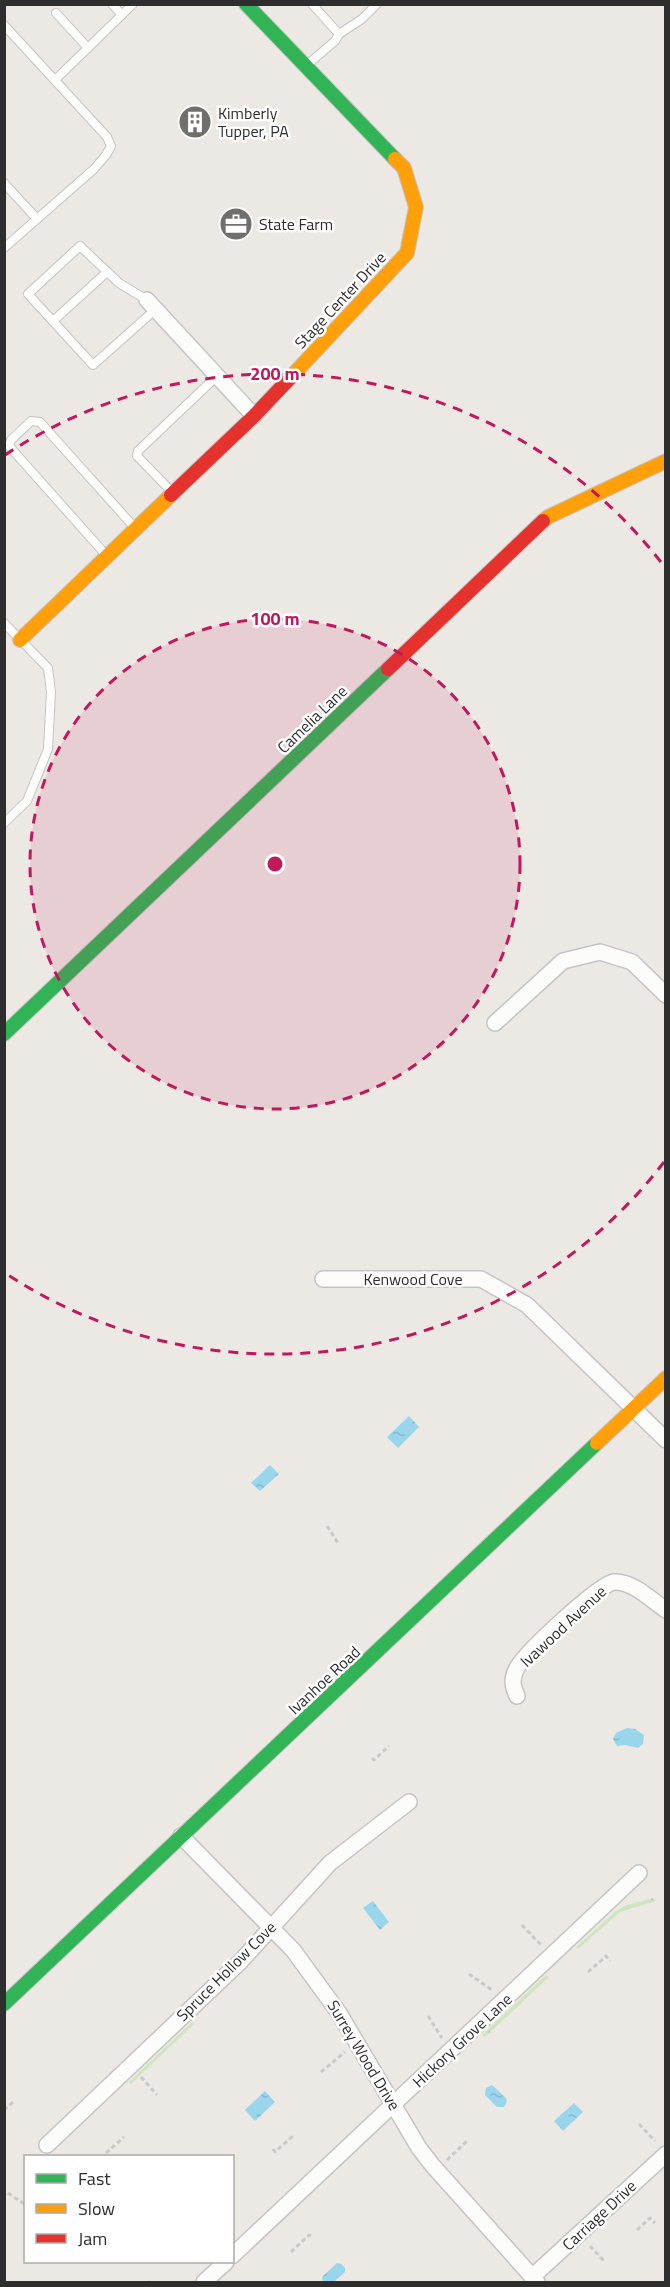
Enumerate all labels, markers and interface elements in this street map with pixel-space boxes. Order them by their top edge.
place label: Kimberly Tupper, PA [218,101,289,143]
building icon: Kimberly Tupper, PA [177,104,213,140]
office icon: State Farm [218,206,254,242]
place label: State Farm [259,212,333,236]
street label: Stage Center Drive [289,246,391,354]
text: 200 m [250,360,300,387]
text: 100 m [250,605,300,632]
street label: Camelia Lane [272,679,352,759]
centre of rings [265,854,285,874]
street label: Kenwood Cove [364,1267,462,1291]
street label: Ivawood Avenue [514,1580,612,1672]
street label: Ivanhoe Road [282,1640,366,1720]
street label: Spruce Hollow Cove [171,1916,281,2026]
street label: Hickory Grove Lane [407,1987,517,2093]
street label: Surrey Wood Drive [322,1995,406,2115]
legend [24,2155,234,2263]
text: Fast [78,2165,111,2192]
street label: Carriage Drive [556,2174,642,2256]
text: Slow [78,2195,115,2222]
text: Jam [78,2225,107,2252]

